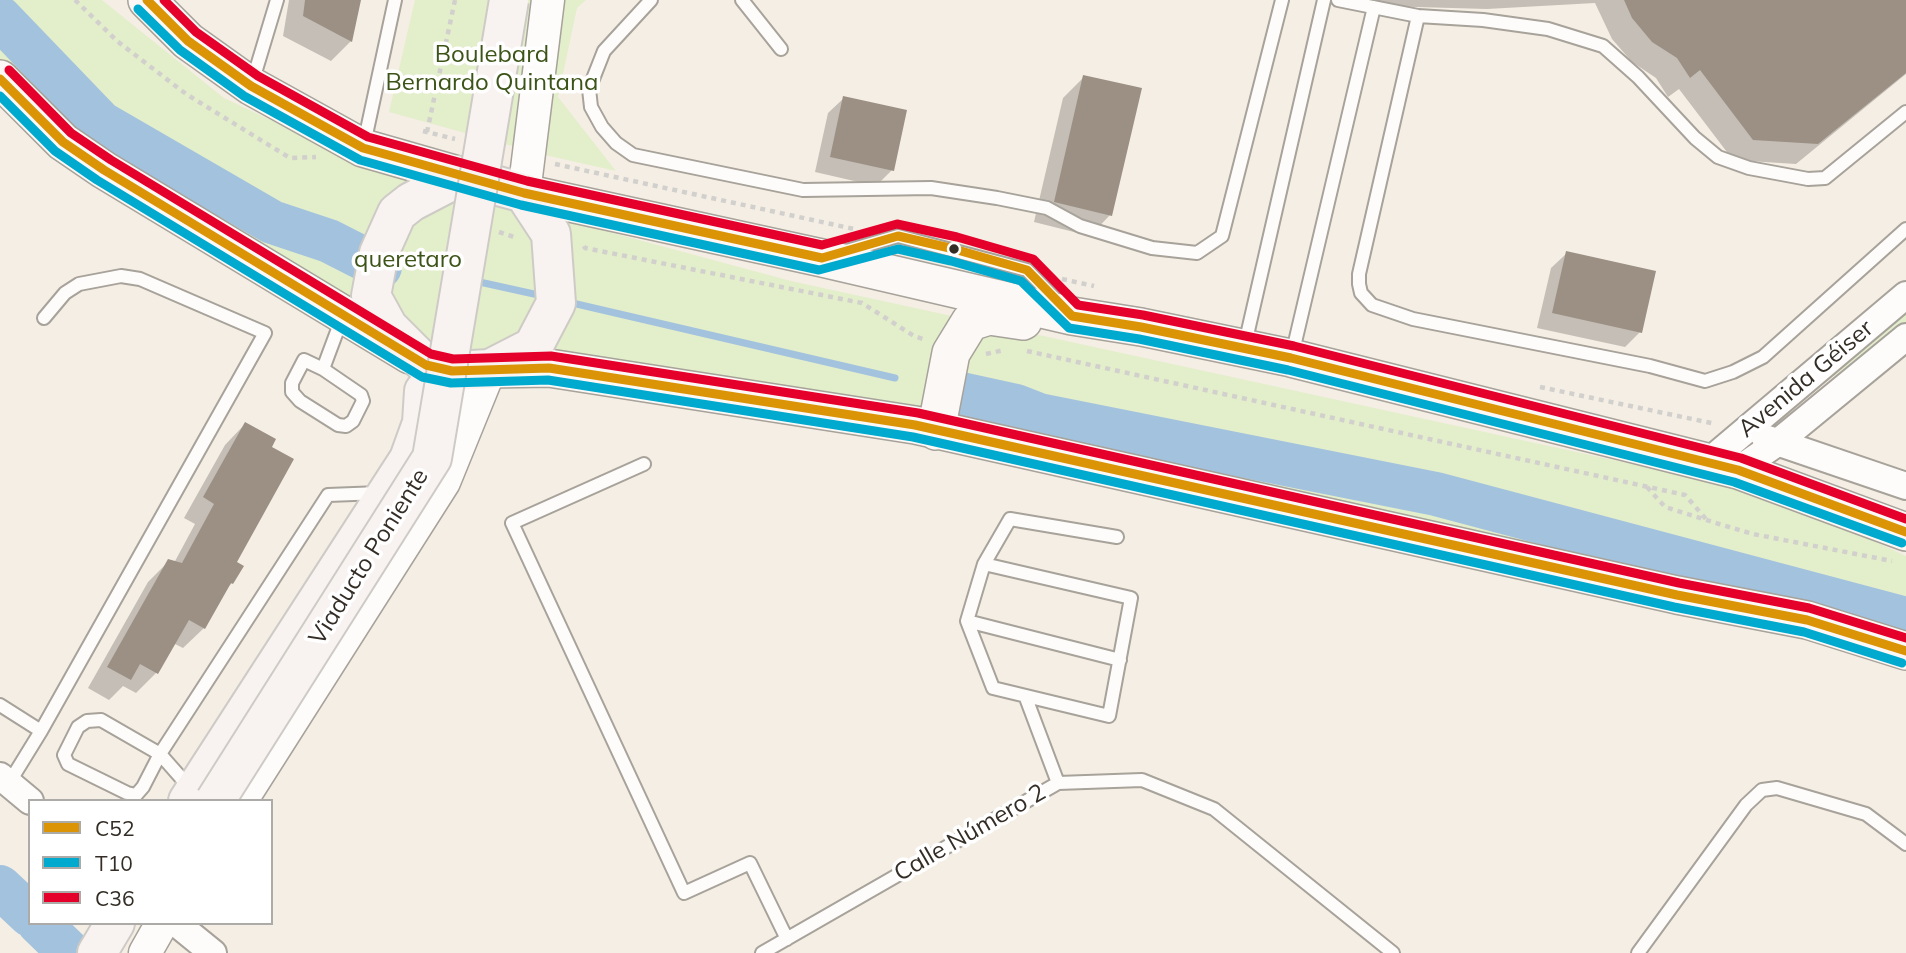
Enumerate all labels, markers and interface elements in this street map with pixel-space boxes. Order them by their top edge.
park label: Boulebard Bernardo Quintana [386,41,598,97]
unlabelled marker [947,242,961,256]
park label: queretaro [354,246,462,274]
street label: Avenida Géiser [1733,314,1879,444]
street label: Viaducto Poniente [303,464,435,650]
street label: Calle Número 2 [889,778,1051,888]
legend [28,799,273,925]
text: C52 [95,815,135,841]
text: T10 [95,850,133,876]
text: C36 [95,885,135,911]

